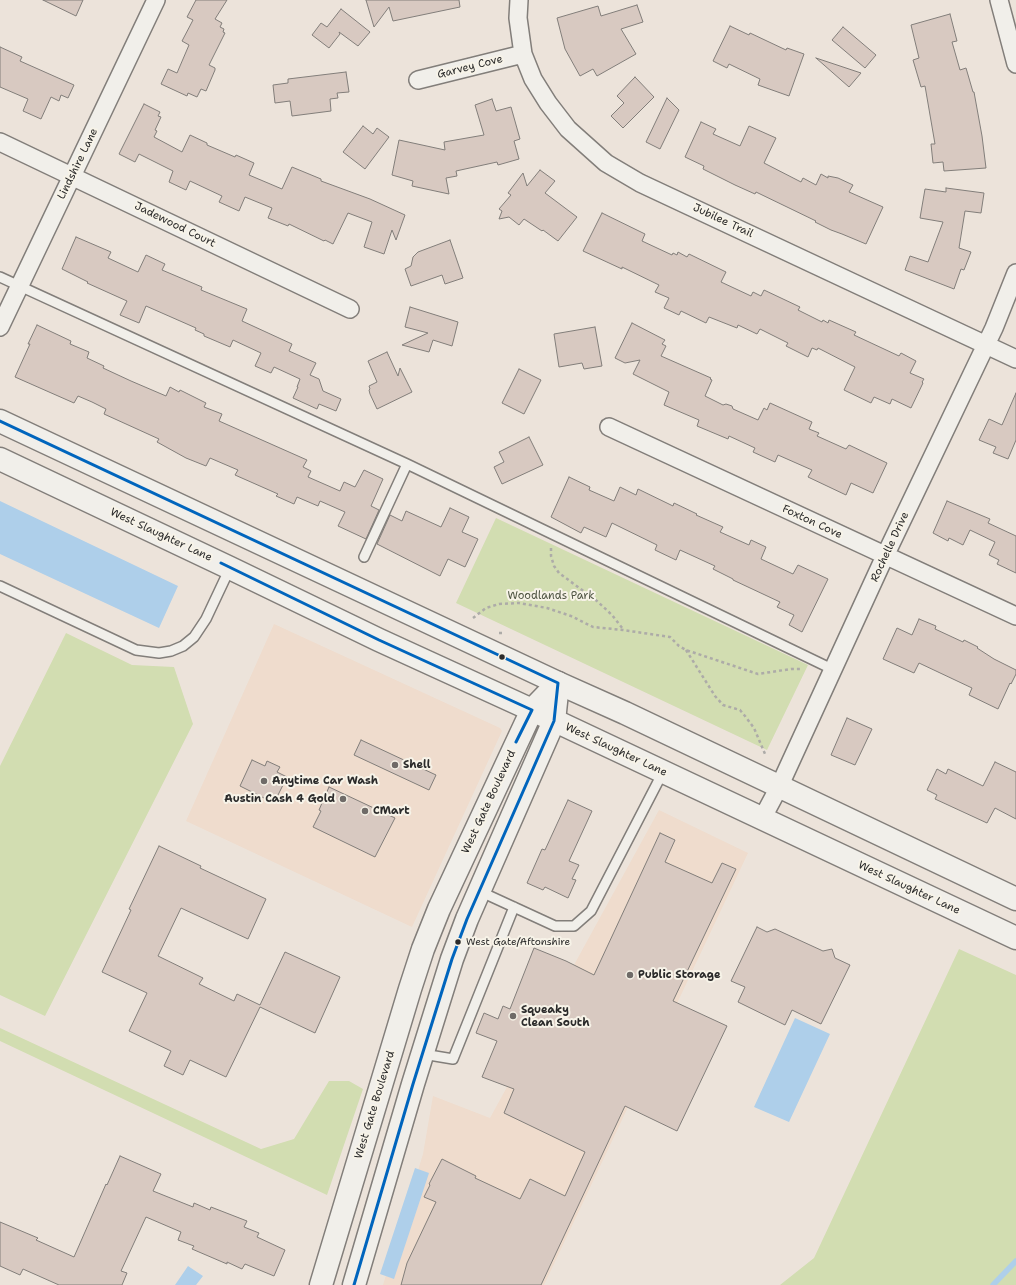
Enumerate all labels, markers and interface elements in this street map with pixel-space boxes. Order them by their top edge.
street label: Garvey Cove [436,52,504,82]
street label: Lindshire Lane [55,126,101,202]
street label: Jadewood Court [132,200,218,250]
street label: Jubilee Trail [691,201,755,241]
street label: Foxton Cove [780,502,844,542]
street label: West Slaughter Lane [108,506,214,564]
street label: Rochelle Drive [868,510,912,584]
park label: Woodlands Park [508,589,594,603]
unlabelled marker [497,652,507,662]
street label: West Slaughter Lane [563,721,669,779]
street label: West Gate Boulevard [459,748,519,856]
place label: Shell [403,758,431,772]
marker: Shell [390,760,400,770]
place label: Anytime Car Wash [272,774,378,788]
marker: Anytime Car Wash [259,776,269,786]
place label: Austin Cash 4 Gold [224,792,335,806]
marker: Austin Cash 4 Gold [338,794,348,804]
place label: CMart [373,804,410,818]
marker: CMart [360,806,370,816]
street label: West Slaughter Lane [856,859,962,917]
place label: West Gate/Aftonshire [466,936,570,948]
marker: West Gate/Aftonshire [453,937,463,947]
place label: Public Storage [638,968,721,982]
marker: Public Storage [625,970,635,980]
place label: Squeaky Clean South [521,1003,590,1029]
marker: Squeaky Clean South [508,1011,518,1021]
street label: West Gate Boulevard [352,1049,398,1161]

